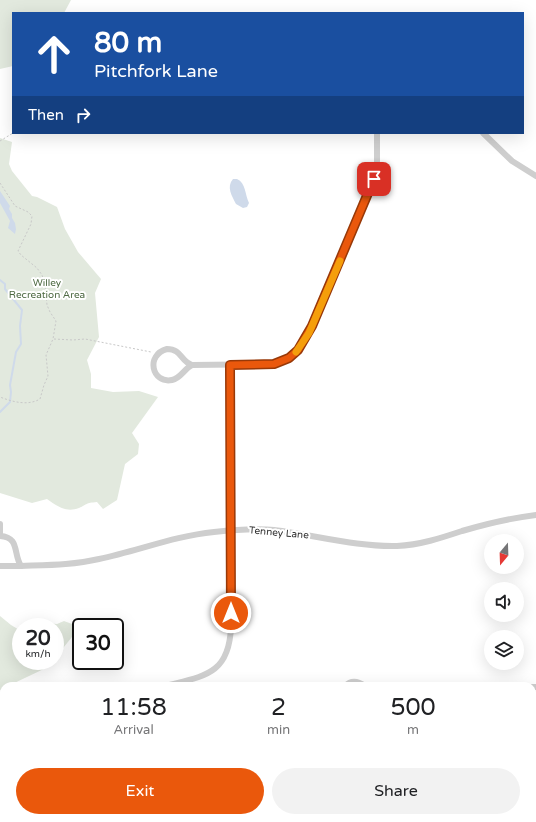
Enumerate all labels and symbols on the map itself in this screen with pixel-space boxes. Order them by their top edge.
pin [357,162,391,196]
park label: Willey Recreation Area [9,277,85,301]
street label: Tenney Lane [249,524,310,542]
north arrow [484,534,524,574]
position arrow [210,592,252,634]
speed limit sign: 30 [72,618,124,670]

